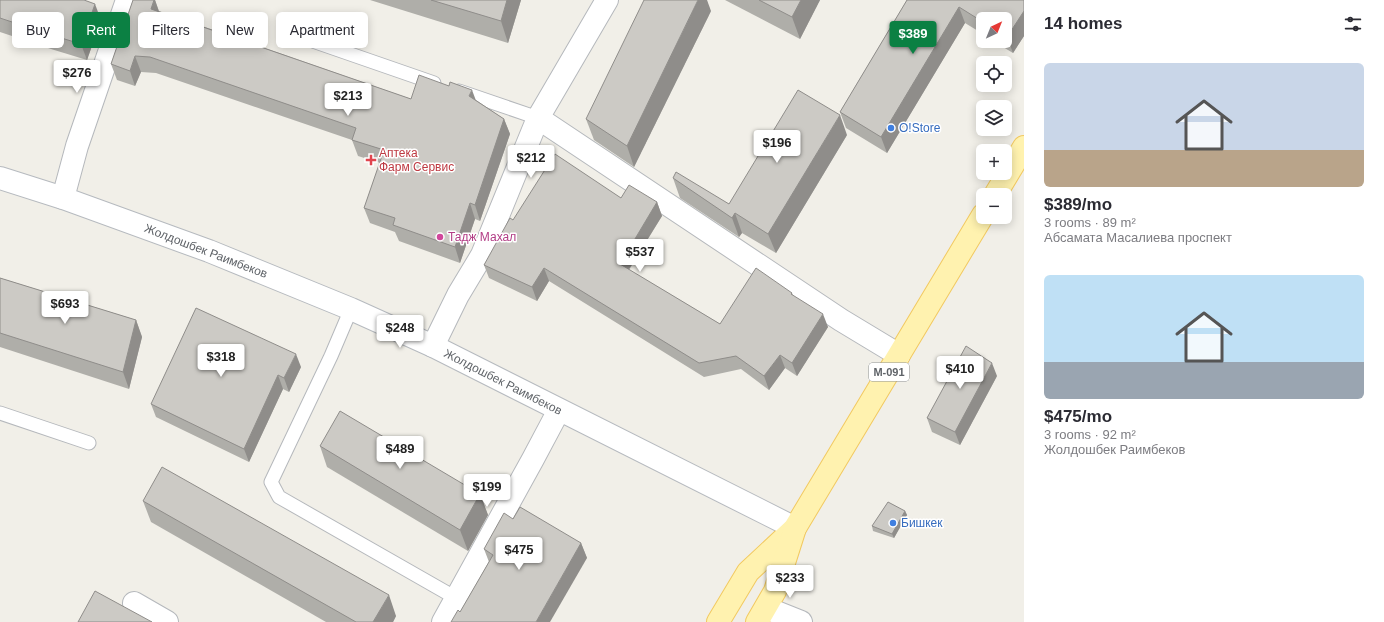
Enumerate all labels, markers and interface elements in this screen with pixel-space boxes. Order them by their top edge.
chip: Buy [12,12,64,48]
chip: Rent [72,12,130,48]
chip: Filters [138,12,204,48]
chip: New [212,12,268,48]
chip: Apartment [276,12,368,48]
north arrow [976,12,1012,48]
map controls [976,12,1012,224]
icon: filters [1342,13,1364,35]
text: 14 homes [1044,14,1122,33]
pin: $389 [889,21,937,55]
text: $389 [899,26,927,41]
button: locate [976,56,1012,92]
pin: $276 [53,60,101,94]
text: $276 [63,65,91,80]
pin: $213 [324,83,372,117]
text: $213 [334,88,362,103]
icon: home [1168,89,1240,161]
button: layers [976,100,1012,136]
place label: O!Store [899,121,941,135]
marker: O!Store [886,123,896,133]
pin: $196 [753,130,801,164]
text: $196 [763,135,791,150]
button: + [976,144,1012,180]
pin: $212 [507,145,555,179]
place label: Аптека Фарм Сервис [379,146,454,174]
text: $212 [517,150,545,165]
marker: Аптека Фарм Сервис [366,155,376,165]
button: − [976,188,1012,224]
text: $389/mo [1044,195,1112,214]
text: 3 rooms · 89 m² [1044,215,1136,230]
street label: Жолдошбек Раимбеков [143,221,269,281]
place label: Тадж Махал [448,230,516,244]
text: Абсамата Масалиева проспект [1044,230,1232,245]
marker: Тадж Махал [435,232,445,242]
pin: $537 [616,239,664,273]
text: $537 [626,244,654,259]
pin: $693 [41,291,89,325]
text: $693 [51,296,79,311]
icon: home [1168,301,1240,373]
pin: $248 [376,315,424,349]
text: $248 [386,320,414,335]
pin: $318 [197,344,245,378]
street label: Жолдошбек Раимбеков [442,346,564,418]
text: $318 [207,349,235,364]
pin: $410 [936,356,984,390]
text: $410 [946,361,974,376]
road number: М-091 [869,363,909,381]
text: $475/mo [1044,407,1112,426]
text: 3 rooms · 92 m² [1044,427,1136,442]
pin: $489 [376,436,424,470]
text: $489 [386,441,414,456]
text: Жолдошбек Раимбеков [1044,442,1185,457]
pin: $199 [463,474,511,508]
text: $199 [473,479,501,494]
place label: Бишкек [901,516,943,530]
marker: Бишкек [888,518,898,528]
pin: $475 [495,537,543,571]
text: $475 [505,542,533,557]
pin: $233 [766,565,814,599]
text: $233 [776,570,804,585]

